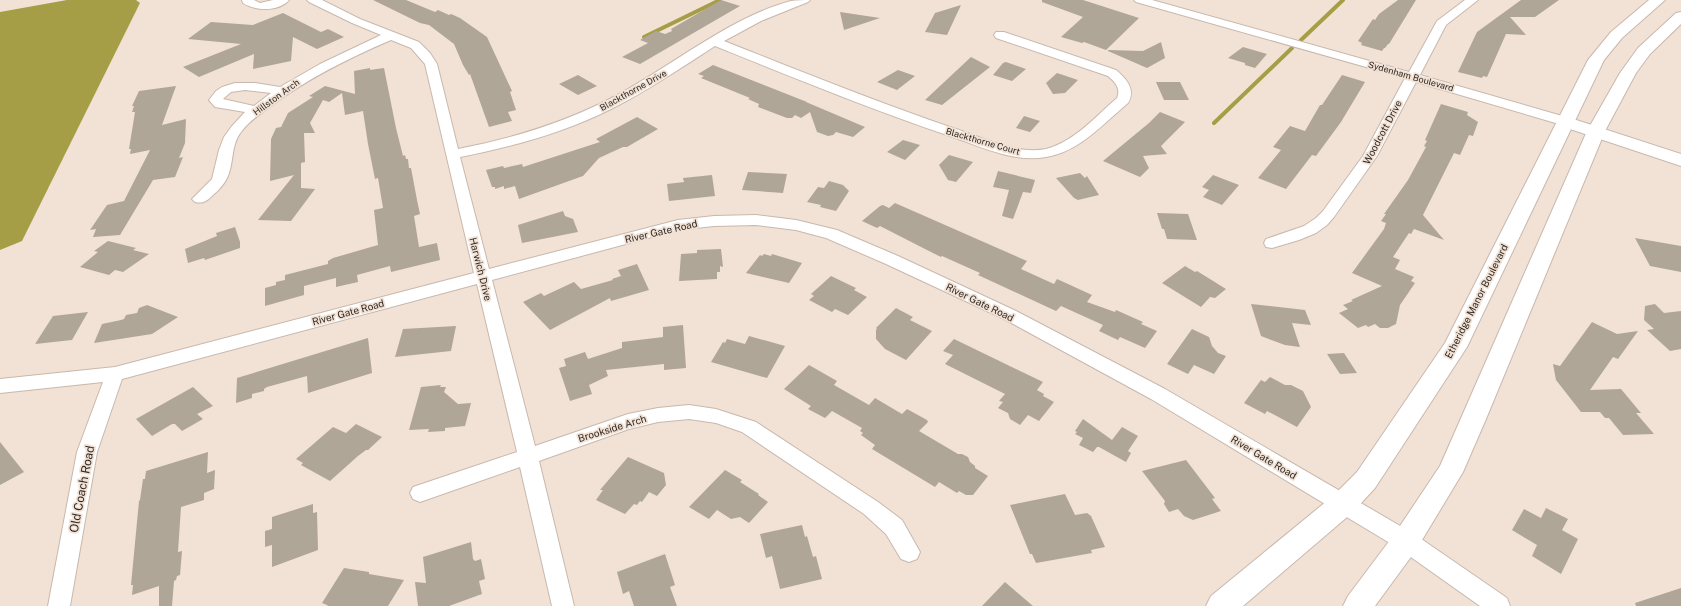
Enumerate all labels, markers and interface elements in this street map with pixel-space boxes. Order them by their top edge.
street label: Sydenham Boulevard [1367,58,1455,94]
street label: Blackthorne Drive [598,67,668,113]
street label: Hillston Arch [251,77,301,117]
street label: Woodcott Drive [1360,98,1404,166]
street label: Blackthorne Court [945,125,1022,157]
street label: River Gate Road [623,217,699,245]
street label: Harwich Drive [467,236,495,302]
street label: Etheridge Manor Boulevard [1442,242,1510,360]
street label: River Gate Road [944,280,1016,324]
street label: River Gate Road [311,297,385,327]
street label: Brookside Arch [576,412,648,444]
street label: River Gate Road [1229,433,1299,481]
street label: Old Coach Road [67,444,97,534]

